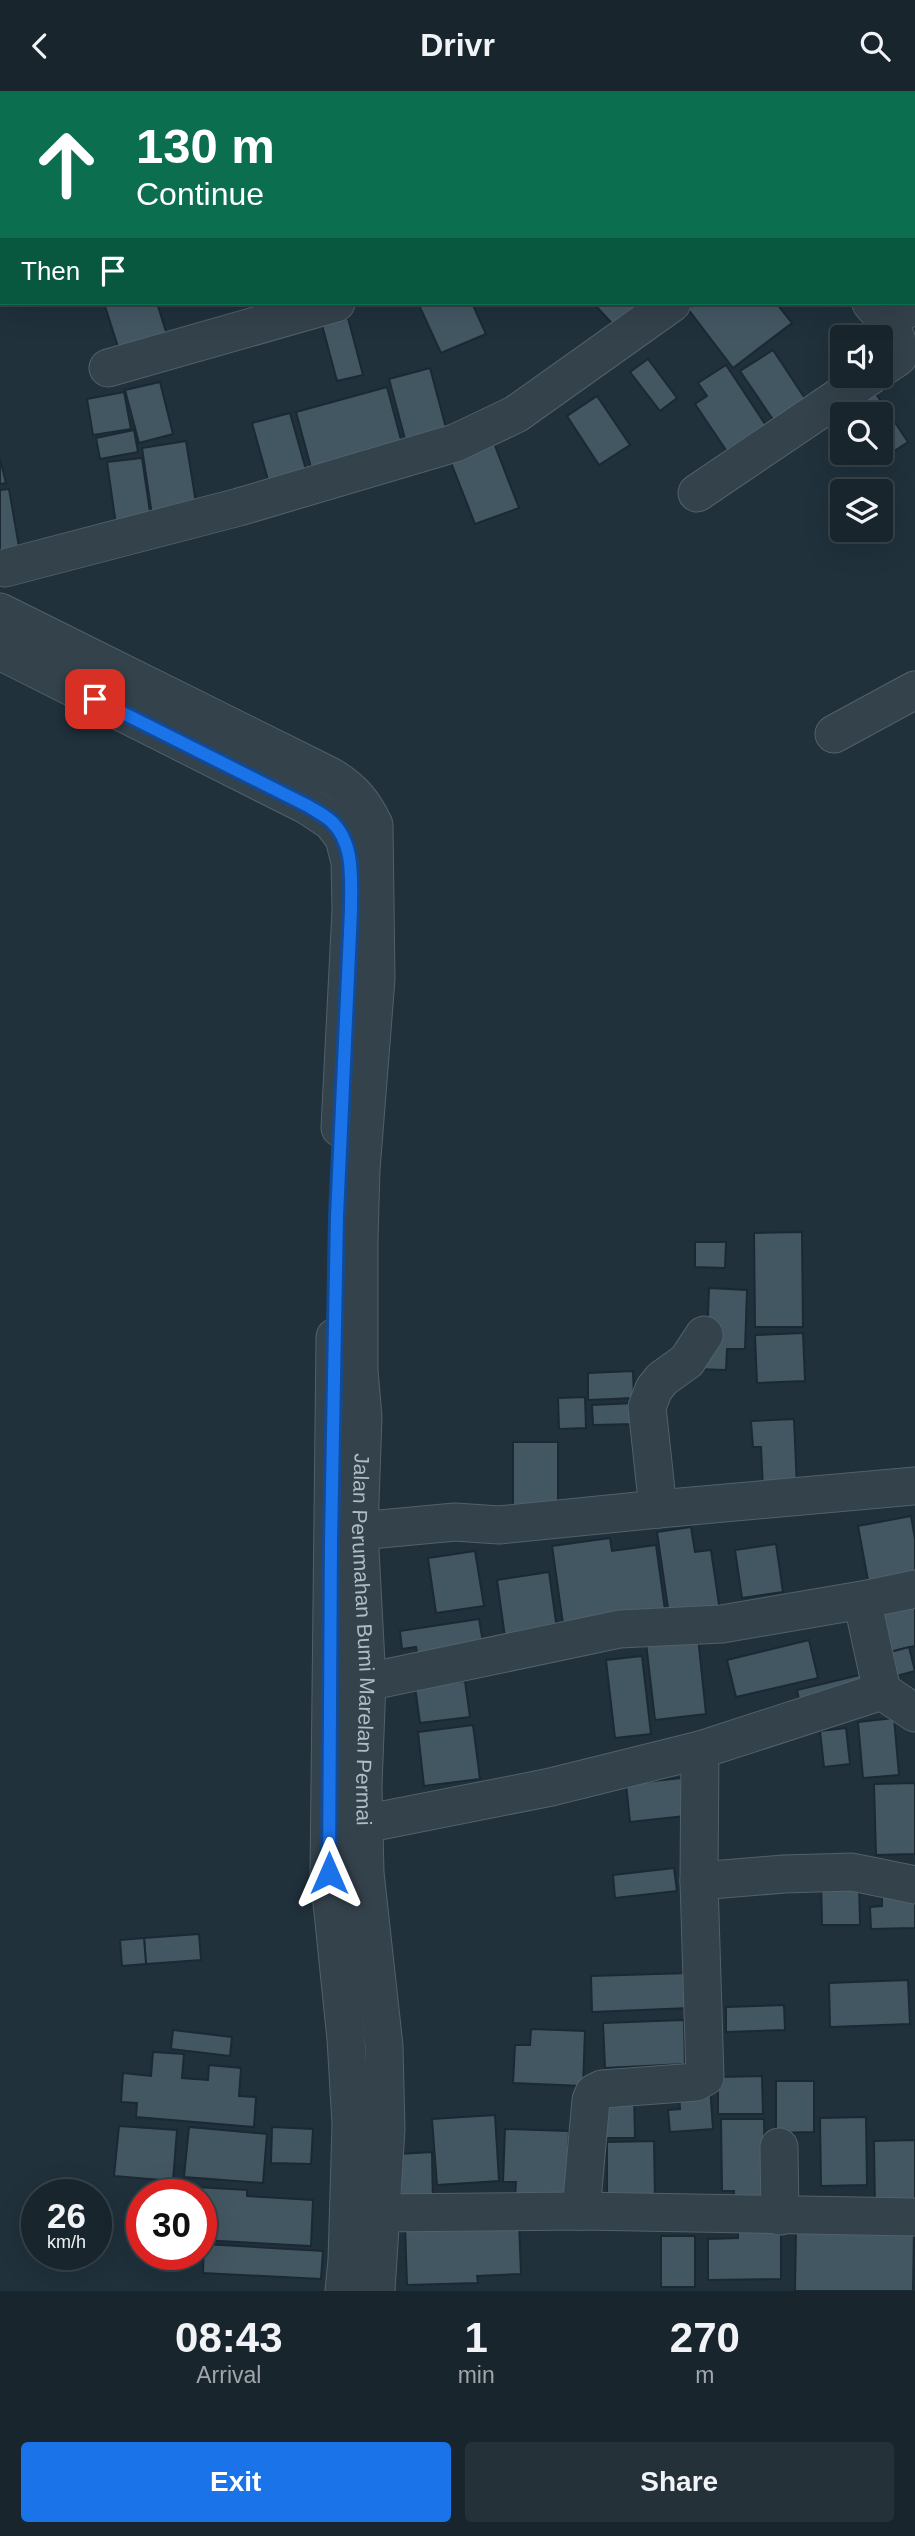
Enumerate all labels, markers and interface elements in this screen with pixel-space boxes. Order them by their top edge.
icon: back [21,27,59,65]
text: Drivr [420,27,495,63]
icon: search [856,27,894,65]
icon: ahead [21,119,112,210]
text: 130 m [136,119,275,173]
text: Continue [136,176,264,212]
icon: arrive [94,252,132,290]
text: Then [21,256,80,286]
map controls [830,325,893,542]
button: sound [830,325,893,388]
button: search [830,402,893,465]
button: layers [830,479,893,542]
pin [65,669,125,729]
icon: arrive [76,680,114,718]
street label: Jalan Perumahan Bumi Marelan Permai [348,1453,379,1826]
position arrow [292,1836,366,1910]
speed limit sign: 30 [126,2179,217,2270]
text: 26 [47,2196,86,2235]
text: km/h [47,2232,86,2252]
text: 08:43 [175,2314,283,2361]
text: 1 [464,2314,488,2361]
text: 270 [670,2314,740,2361]
text: Arrival [196,2362,261,2388]
text: min [458,2362,495,2388]
text: m [695,2362,714,2388]
button: Exit [21,2442,451,2522]
button: Share [465,2442,894,2522]

